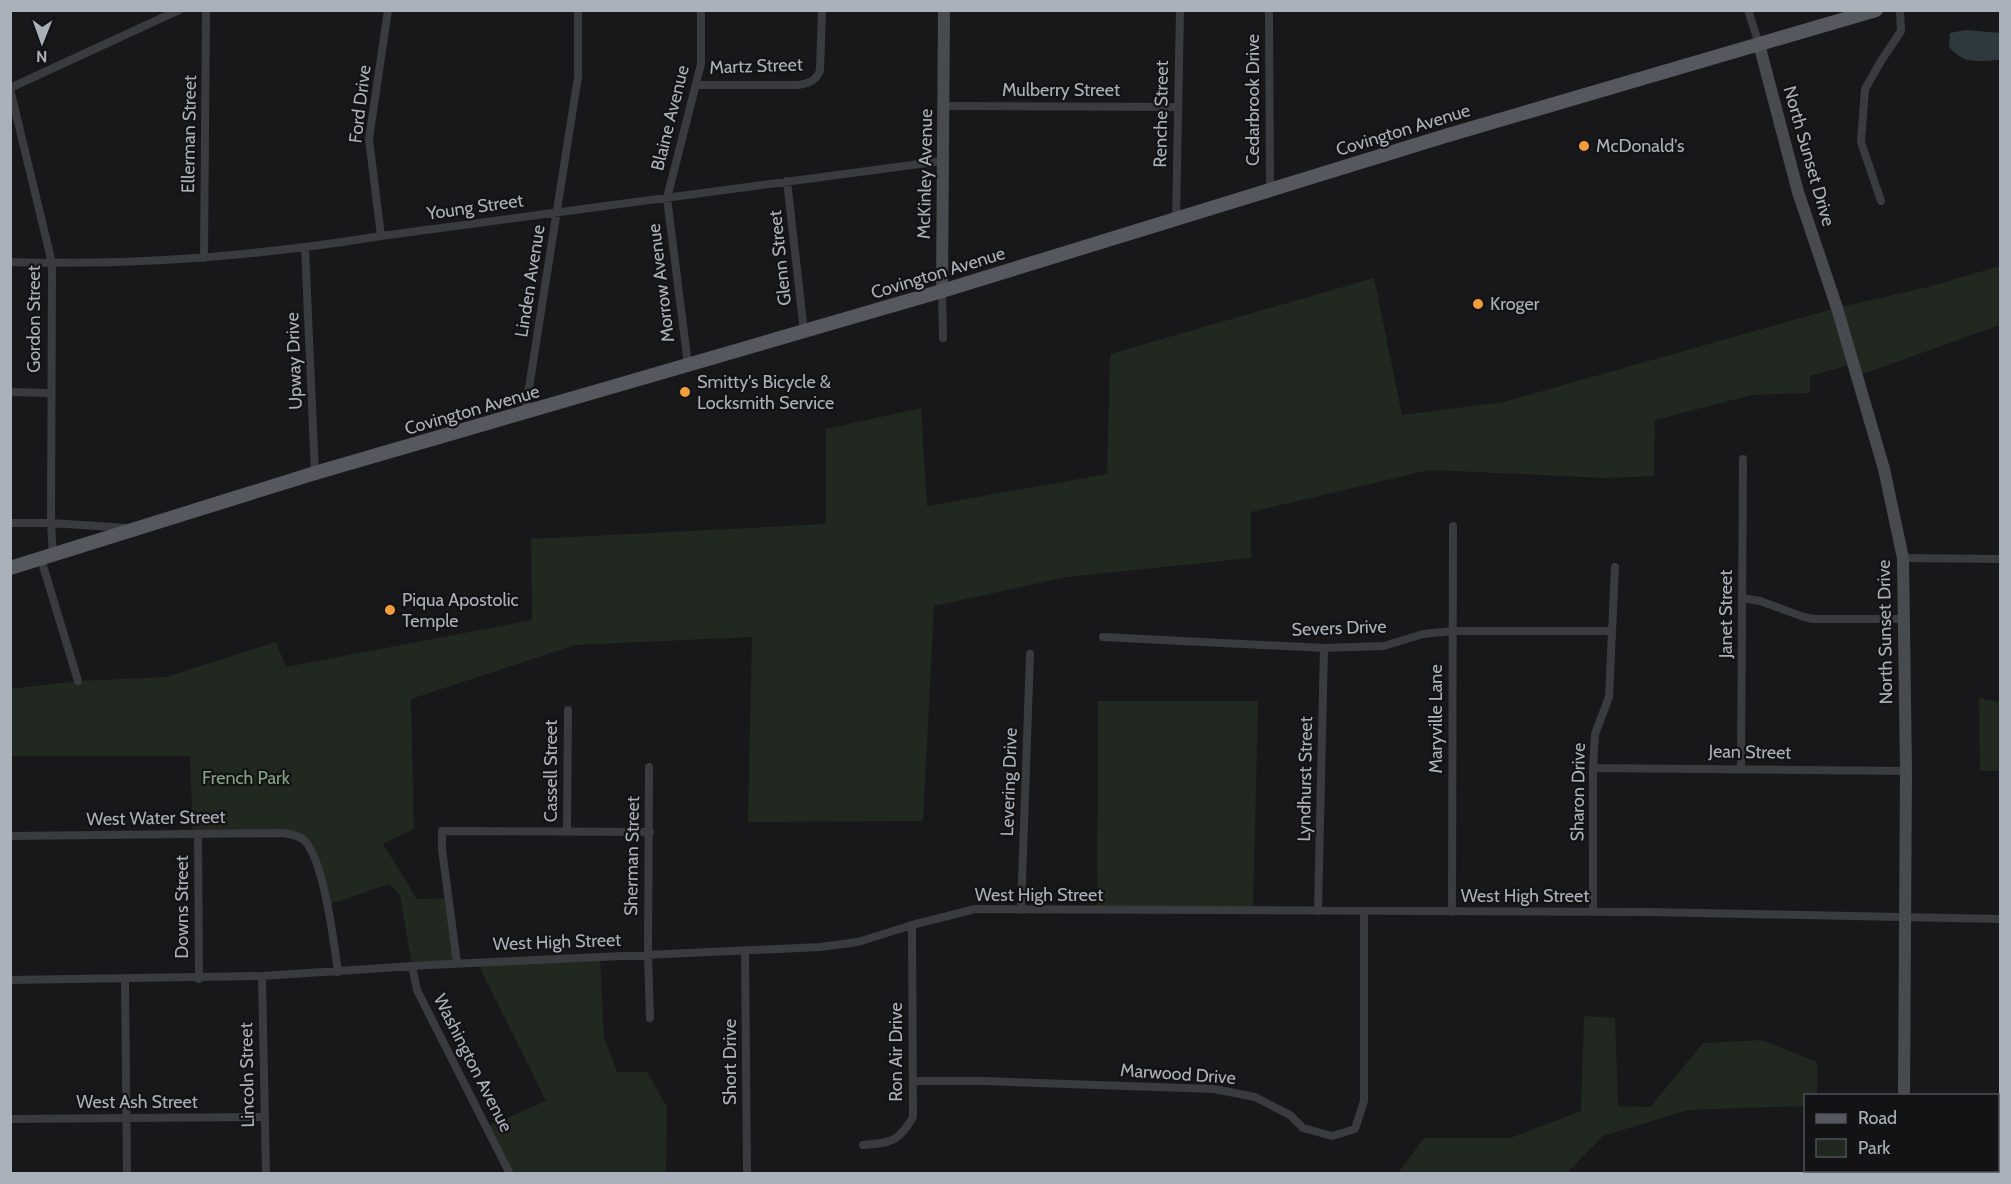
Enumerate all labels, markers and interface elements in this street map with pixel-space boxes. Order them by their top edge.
north arrow [12,12,72,72]
street label: Cedarbrook Drive [1242,34,1264,166]
text: N [36,47,48,66]
street label: Martz Street [709,53,803,79]
street label: Renche Street [1149,60,1173,168]
street label: Blaine Avenue [646,63,694,173]
street label: Ford Drive [344,64,376,144]
street label: Ellerman Street [177,75,201,193]
street label: Mulberry Street [1002,79,1120,101]
street label: North Sunset Drive [1778,83,1840,229]
street label: Covington Avenue [1333,99,1473,161]
street label: McKinley Avenue [913,109,937,239]
place label: McDonald's [1596,135,1684,157]
marker: McDonald's [1577,139,1591,153]
street label: Young Street [424,189,525,225]
street label: Glenn Street [764,209,796,307]
street label: Morrow Avenue [643,222,679,344]
street label: Linden Avenue [510,223,550,339]
street label: Covington Avenue [868,242,1008,304]
street label: Gordon Street [23,265,45,373]
place label: Kroger [1490,293,1540,315]
marker: Kroger [1471,297,1485,311]
street label: Upway Drive [281,312,307,410]
place label: Smitty's Bicycle & Locksmith Service [697,371,834,414]
street label: Covington Avenue [402,380,542,440]
marker: Smitty's Bicycle & Locksmith Service [678,385,692,399]
street label: North Sunset Drive [1873,559,1897,705]
street label: Janet Street [1715,570,1737,659]
place label: Piqua Apostolic Temple [402,589,519,632]
marker: Piqua Apostolic Temple [383,603,397,617]
street label: Severs Drive [1291,615,1387,641]
street label: Maryville Lane [1425,664,1447,774]
street label: Lyndhurst Street [1293,716,1317,842]
street label: Cassell Street [540,720,562,822]
street label: Levering Drive [996,727,1022,837]
street label: Jean Street [1708,740,1791,764]
street label: Sharon Drive [1566,742,1590,842]
park label: French Park [202,767,291,789]
street label: Sherman Street [620,796,644,916]
street label: West Water Street [86,806,226,830]
street label: Downs Street [171,855,193,959]
street label: West High Street [975,884,1103,906]
street label: West High Street [1461,885,1589,907]
street label: West High Street [492,929,622,955]
street label: Washington Avenue [429,990,517,1136]
street label: Ron Air Drive [885,1002,907,1102]
street label: Short Drive [719,1019,741,1105]
street label: Lincoln Street [235,1022,259,1128]
street label: Marwood Drive [1119,1059,1237,1089]
street label: West Ash Street [76,1091,198,1113]
legend [1804,1094,1999,1172]
text: Road [1858,1107,1897,1129]
text: Park [1858,1137,1891,1159]

